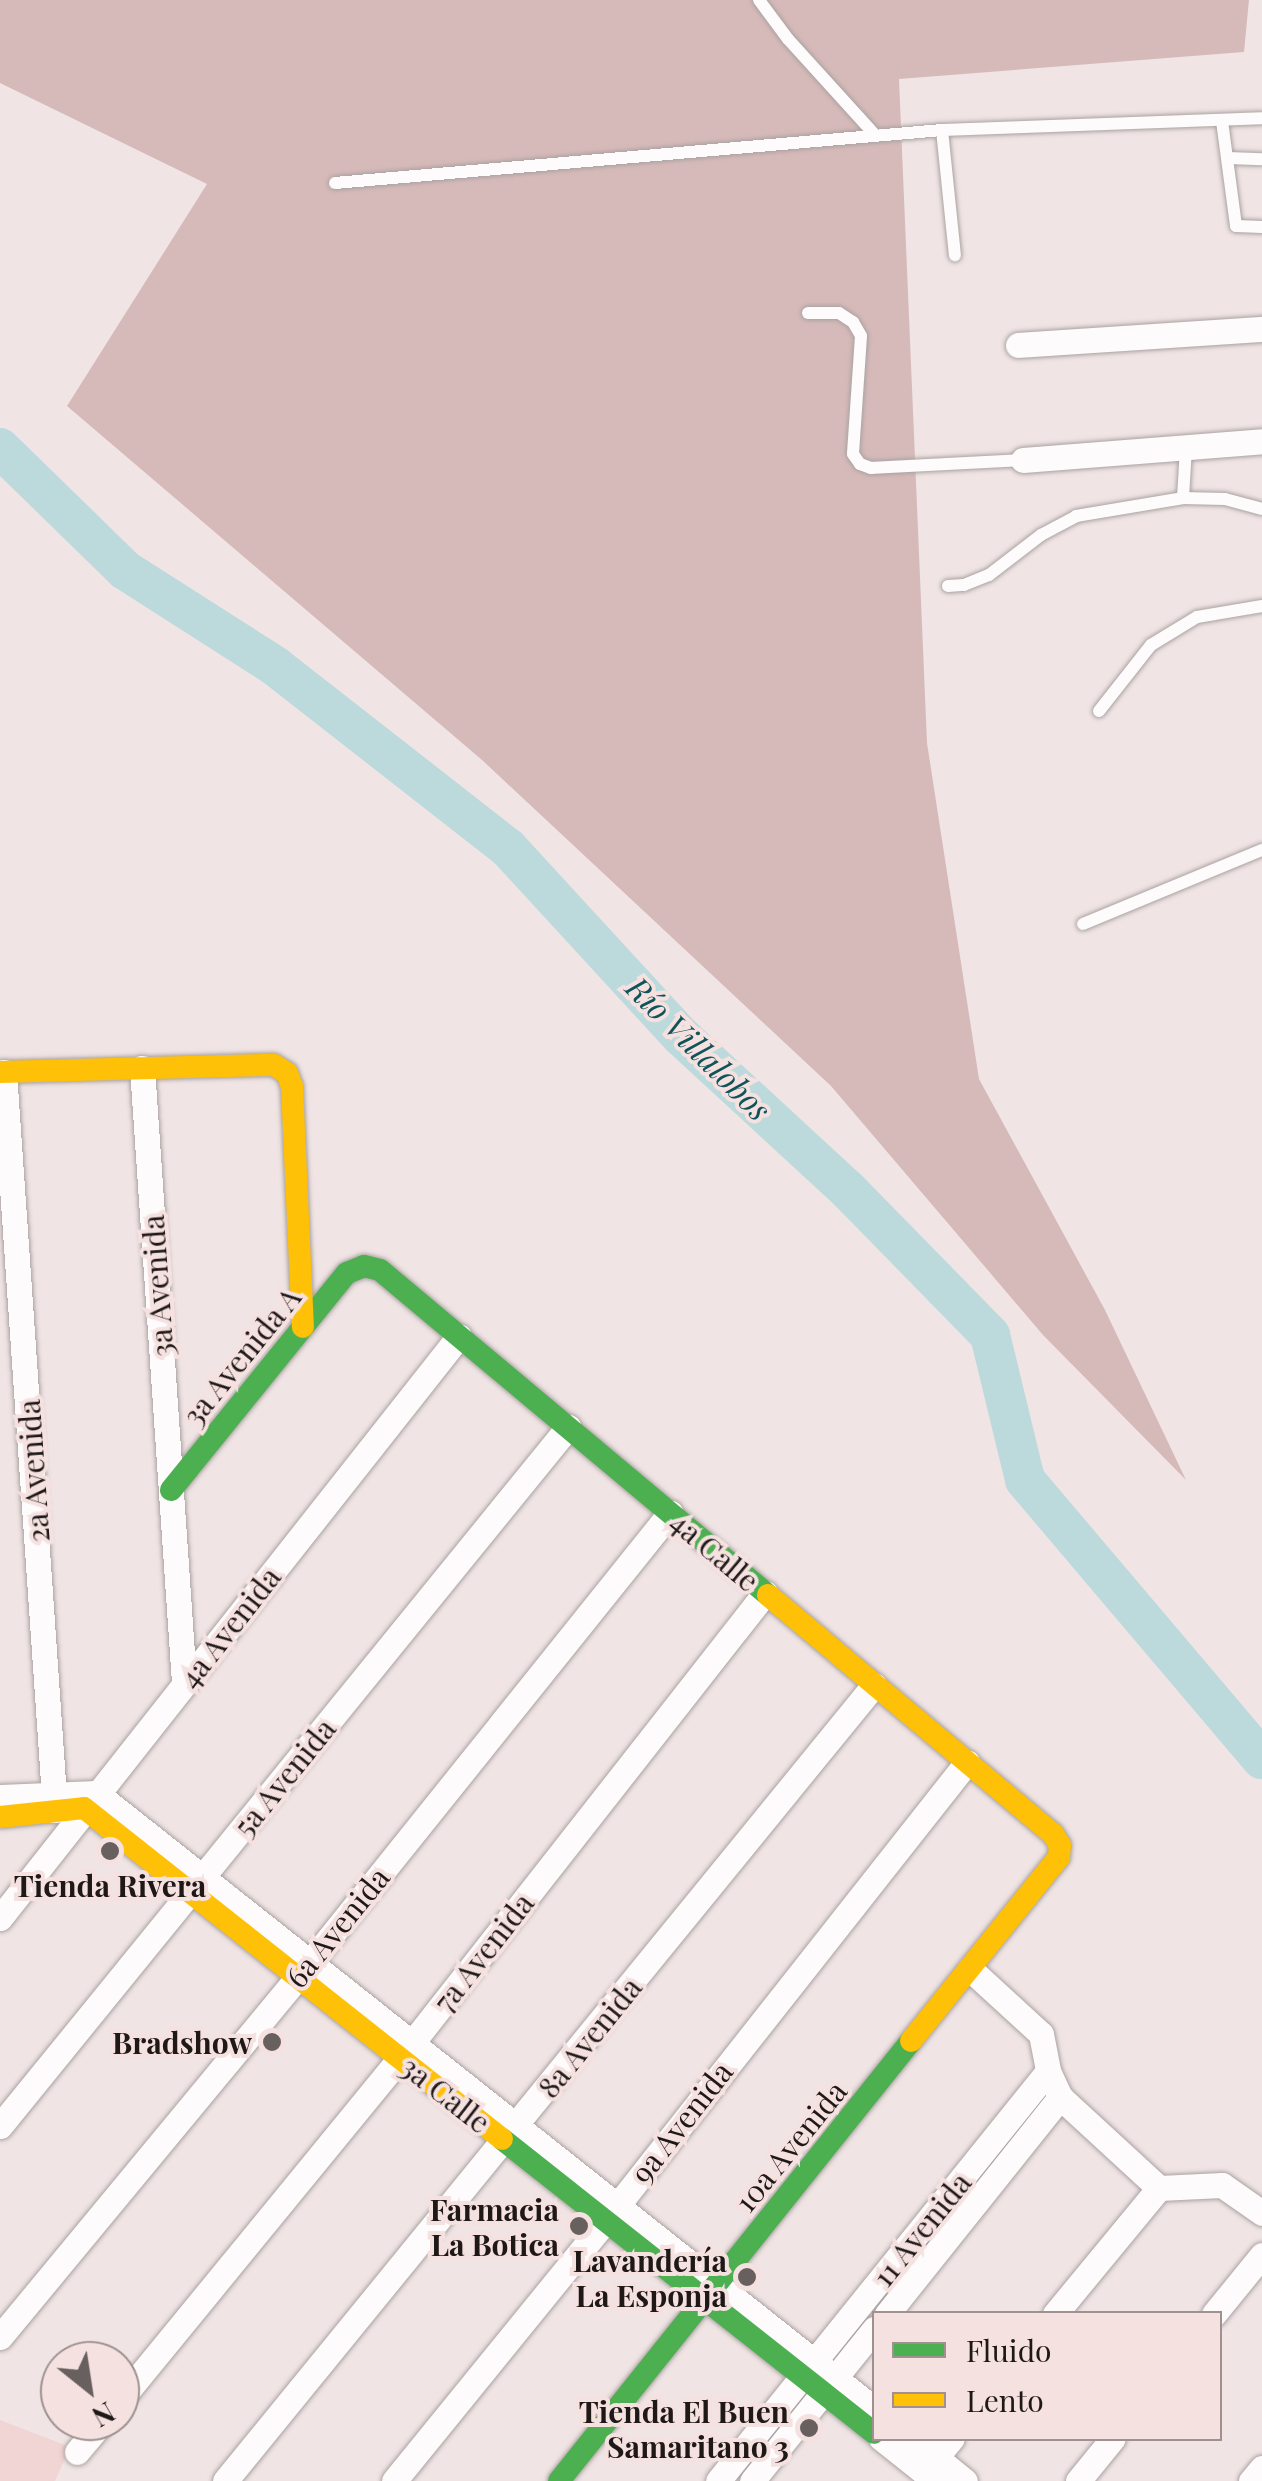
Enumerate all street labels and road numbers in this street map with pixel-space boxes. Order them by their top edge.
street label: 3a Avenida [134,1213,180,1359]
street label: 3a Avenida A [174,1279,308,1433]
street label: 2a Avenida [10,1398,56,1544]
street label: 4a Calle [663,1504,767,1598]
street label: 4a Avenida [170,1559,288,1695]
street label: 5a Avenida [225,1710,343,1844]
street label: 6a Avenida [277,1859,397,1995]
street label: 7a Avenida [425,1885,541,2019]
street label: 8a Avenida [529,1969,649,2105]
street label: 3a Calle [394,2048,498,2140]
street label: 9a Avenida [622,2054,740,2190]
street label: 10a Avenida [726,2073,854,2219]
street label: 11 Avenida [864,2164,978,2294]

